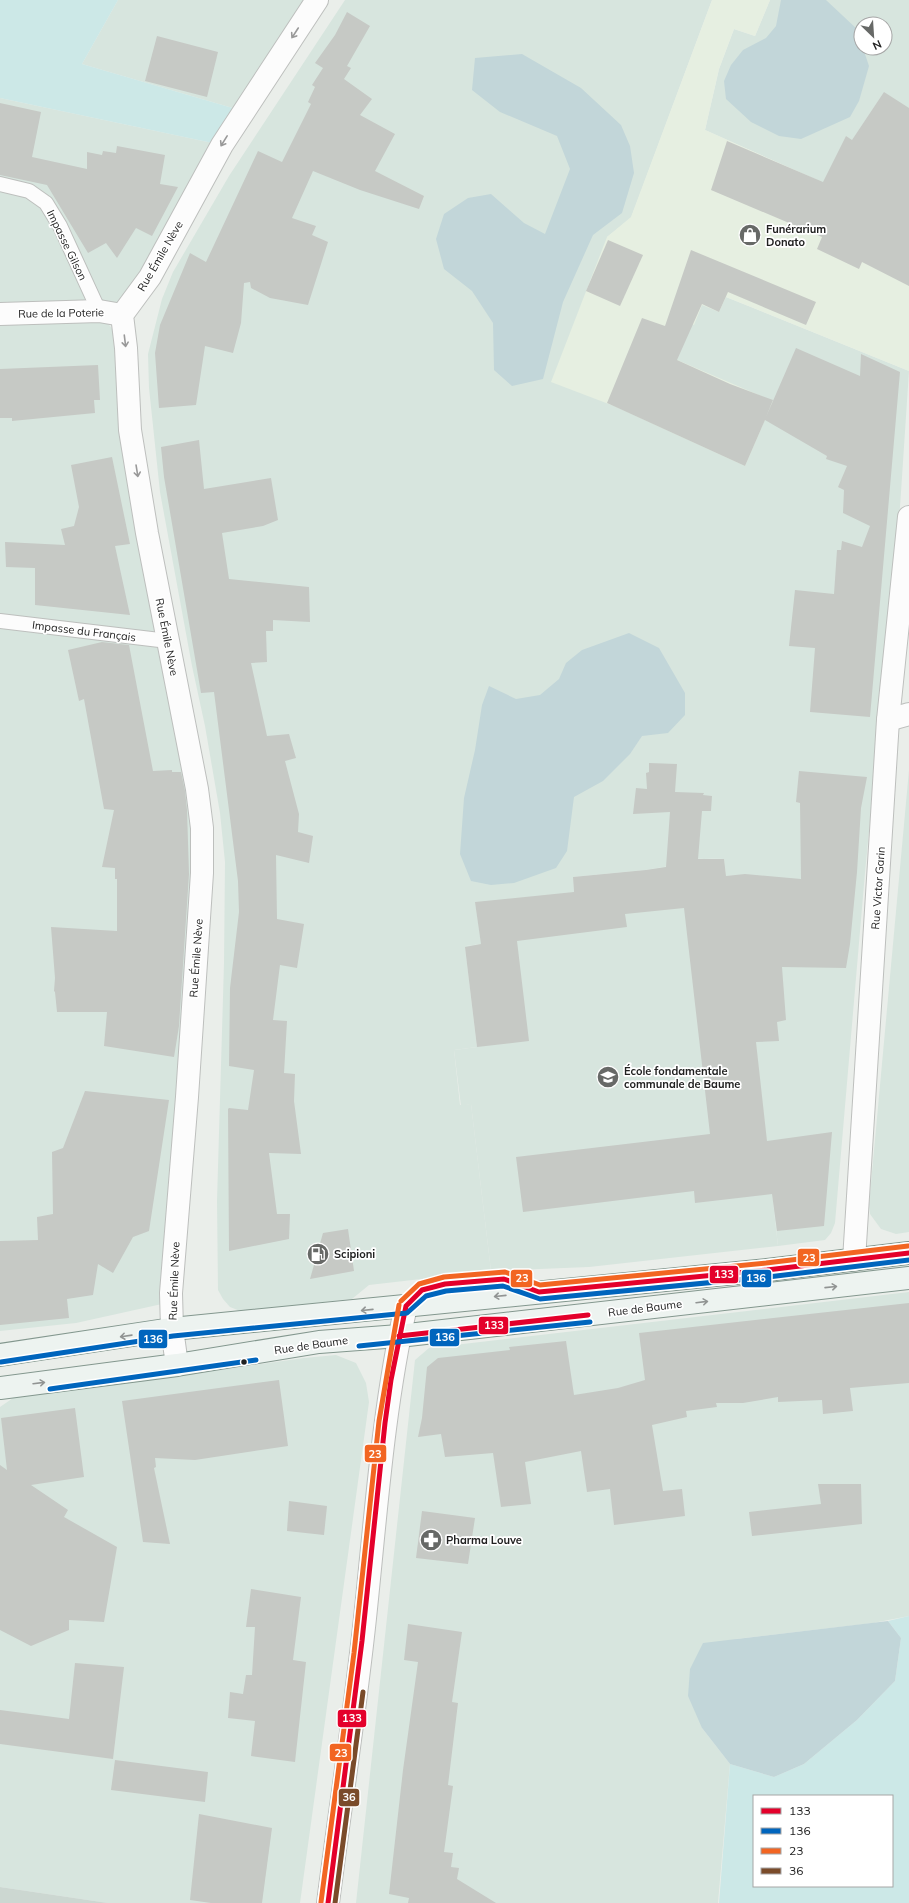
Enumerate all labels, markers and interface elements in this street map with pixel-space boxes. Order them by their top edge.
north arrow [853,16,893,56]
one-way arrow [291,27,299,38]
text: N [871,37,884,53]
one-way arrow [220,135,228,146]
street label: Impasse Gilson [44,207,90,283]
street label: Rue Émile Nève [134,218,186,294]
shop icon: Funérarium Donato [737,222,763,248]
place label: Funérarium Donato [766,222,826,249]
street label: Rue de la Poterie [18,305,104,321]
one-way arrow [121,334,129,347]
one-way arrow [133,464,141,477]
street label: Rue Émile Nève [153,597,181,677]
street label: Impasse du Français [31,618,137,644]
street label: Rue Victor Garin [868,846,888,930]
street label: Rue Émile Nève [186,918,206,998]
school or university icon: École fondamentale communale de Baume [595,1064,621,1090]
place label: École fondamentale communale de Baume [624,1064,740,1091]
street label: Rue Émile Nève [166,1241,182,1321]
fuel station icon: Scipioni [305,1241,331,1267]
place label: Scipioni [334,1247,375,1261]
line badge: 23 [797,1248,820,1267]
text: 23 [802,1251,816,1265]
line badge: 133 [709,1265,739,1284]
text: 133 [714,1267,734,1281]
line badge: 23 [510,1269,533,1288]
line badge: 136 [741,1269,772,1288]
text: 23 [515,1271,529,1285]
text: 136 [746,1271,766,1285]
one-way arrow [824,1283,837,1291]
one-way arrow [494,1293,507,1300]
street label: Rue de Baume [607,1297,683,1319]
one-way arrow [695,1298,708,1305]
one-way arrow [361,1306,374,1314]
line badge: 133 [478,1316,509,1335]
text: 133 [484,1318,504,1332]
line badge: 136 [429,1328,460,1347]
line badge: 136 [138,1329,168,1349]
text: 136 [435,1330,455,1344]
one-way arrow [120,1332,133,1340]
text: 136 [143,1332,163,1346]
street label: Rue de Baume [273,1333,349,1357]
unlabelled marker [239,1357,249,1367]
one-way arrow [32,1379,45,1387]
line badge: 23 [364,1444,387,1463]
text: 23 [368,1447,382,1461]
pharmacy icon: Pharma Louve [418,1527,444,1553]
place label: Pharma Louve [446,1533,522,1547]
line badge: 133 [337,1709,367,1728]
text: 133 [342,1711,362,1725]
line badge: 23 [329,1743,352,1762]
text: 23 [334,1746,348,1760]
line badge: 36 [338,1788,360,1807]
text: 36 [342,1790,356,1804]
legend [753,1795,893,1887]
text: 133 [789,1803,811,1818]
text: 136 [789,1823,811,1838]
text: 23 [789,1843,803,1858]
text: 36 [789,1863,803,1878]

